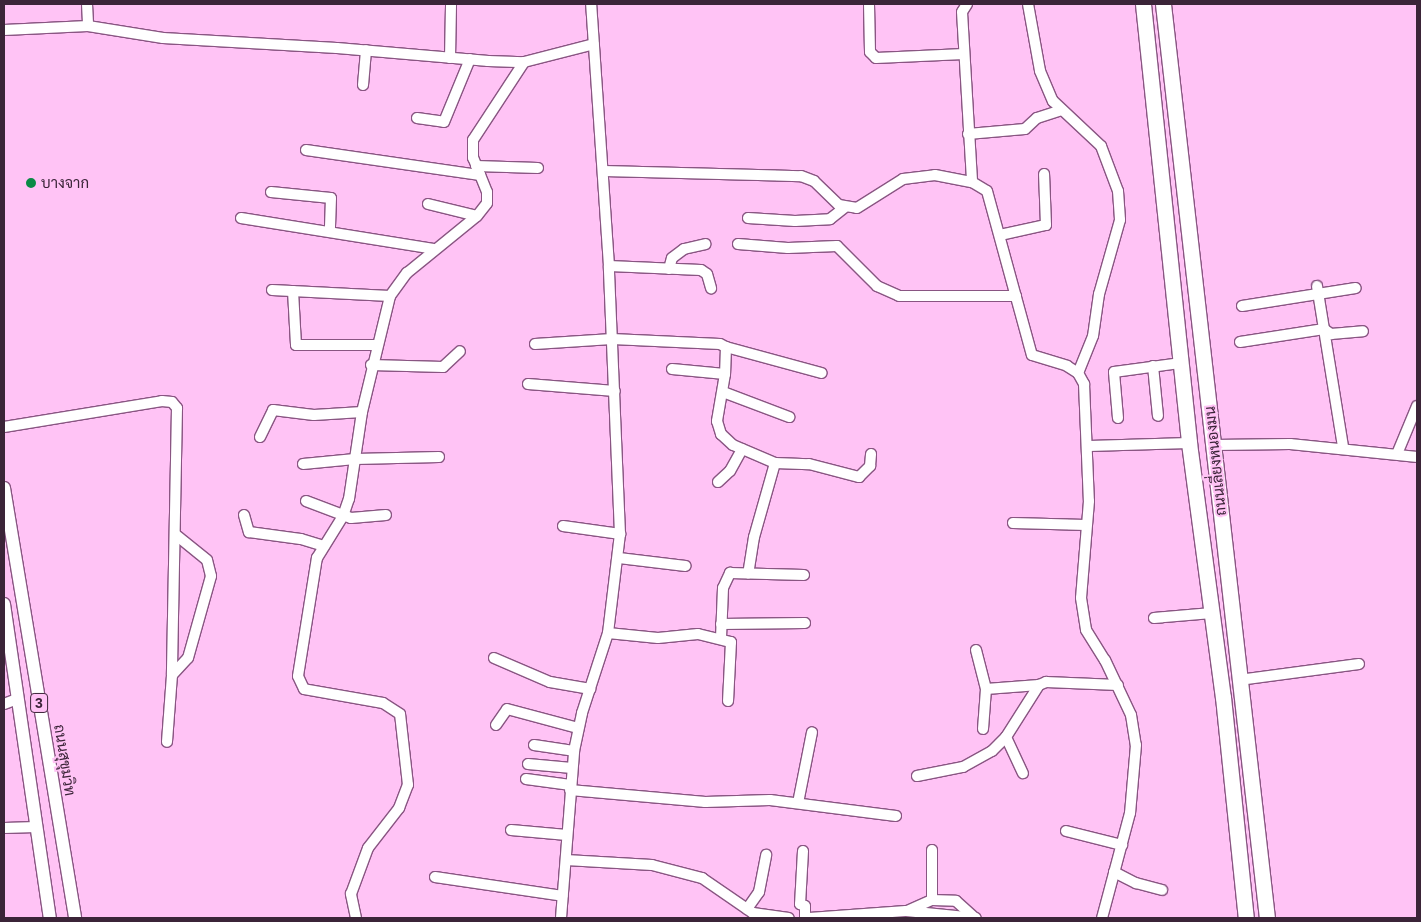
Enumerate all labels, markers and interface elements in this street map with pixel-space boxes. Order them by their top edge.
place label: บางจาก [41,174,89,192]
marker: บางจาก [25,177,37,189]
street label: ถนนเลี่ยงหนองมน [1200,405,1230,517]
road number: 3 [29,691,49,714]
street label: ถนนสุขุมวิท [50,723,80,797]

